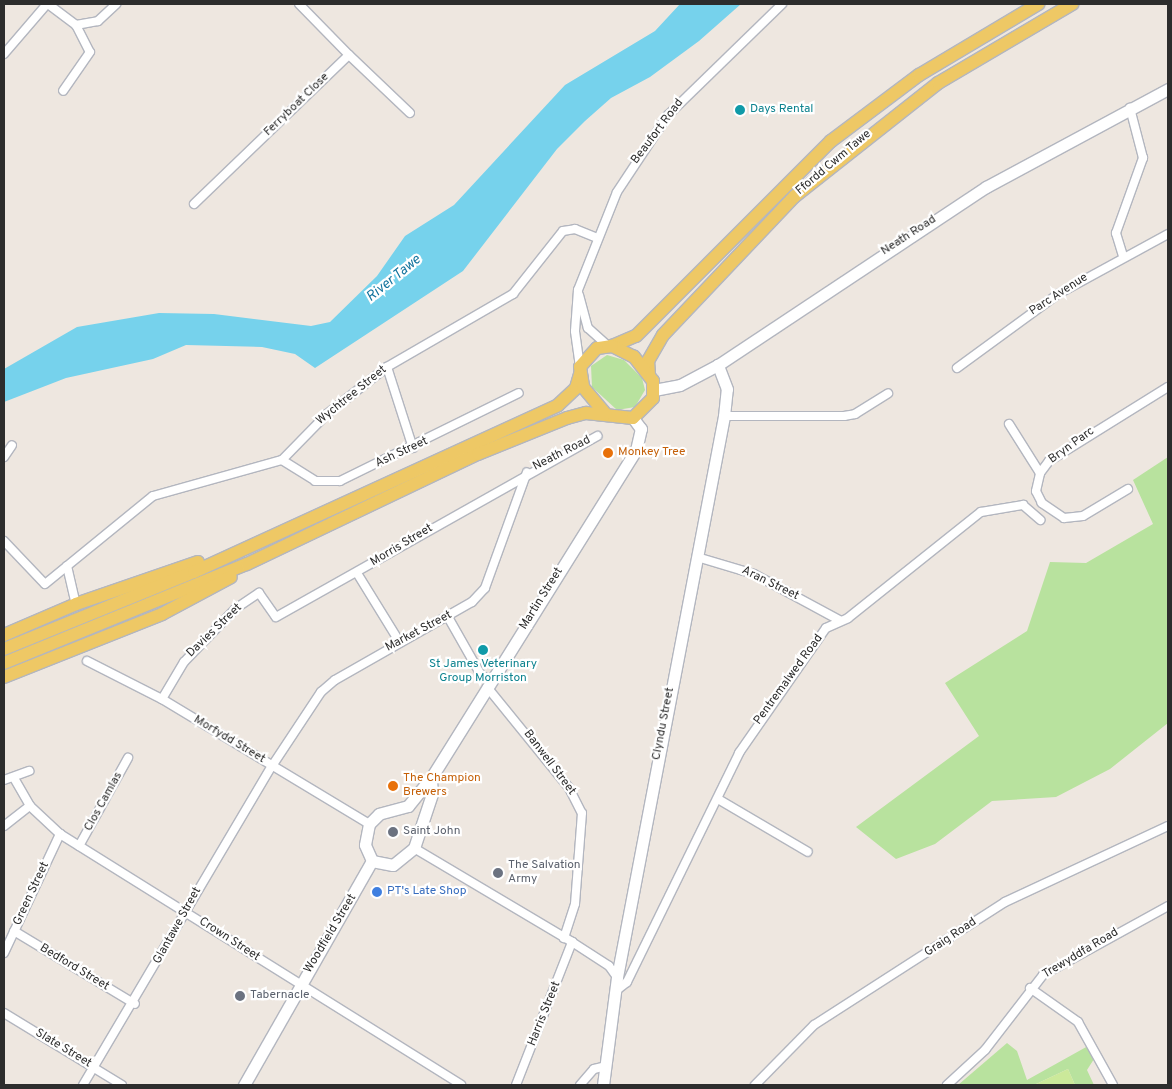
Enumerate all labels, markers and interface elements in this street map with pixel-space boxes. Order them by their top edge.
street label: Ferryboat Close [261,70,333,140]
street label: Beaufort Road [629,97,687,167]
place label: Days Rental [750,103,814,117]
marker: Days Rental [734,104,746,116]
street label: Ffordd Cwm Tawe [793,127,875,199]
street label: Neath Road [879,213,939,259]
water label: River Tawe [363,252,425,306]
street label: Parc Avenue [1027,271,1091,319]
street label: Wychtree Street [314,363,390,429]
street label: Bryn Parc [1046,425,1098,467]
street label: Neath Road [531,433,593,475]
street label: Ash Street [373,435,431,471]
place label: Monkey Tree [618,446,686,460]
marker: Monkey Tree [602,447,614,459]
street label: Morris Street [368,522,436,570]
street label: Aran Street [739,564,801,604]
street label: Martin Street [517,565,567,633]
street label: Davies Street [184,601,246,661]
street label: Market Street [383,608,455,656]
street label: Pentremalwed Road [751,632,827,728]
marker: St James Veterinary Group Morriston [477,644,489,656]
place label: St James Veterinary Group Morriston [429,658,537,686]
street label: Clyndu Street [650,686,678,762]
street label: Morfydd Street [191,713,267,767]
street label: Banwell Street [520,727,578,799]
street label: Clos Camlas [82,770,126,834]
place label: The Champion Brewers [403,772,481,800]
marker: The Champion Brewers [387,780,399,792]
place label: Saint John [403,825,460,839]
marker: Saint John [387,826,399,838]
place label: The Salvation Army [508,859,581,887]
street label: Green Street [11,860,53,928]
marker: The Salvation Army [492,867,504,879]
street label: Glantawe Street [151,885,205,967]
place label: PT's Late Shop [387,885,466,899]
marker: PT's Late Shop [371,886,383,898]
street label: Woodfield Street [302,892,360,976]
street label: Crown Street [196,915,262,965]
street label: Graig Road [922,915,980,961]
street label: Trewyddfa Road [1040,926,1122,982]
street label: Bedford Street [37,942,111,994]
street label: Harris Street [526,980,564,1048]
place label: Tabernacle [250,989,310,1003]
marker: Tabernacle [234,990,246,1002]
street label: Slate Street [32,1027,94,1071]

